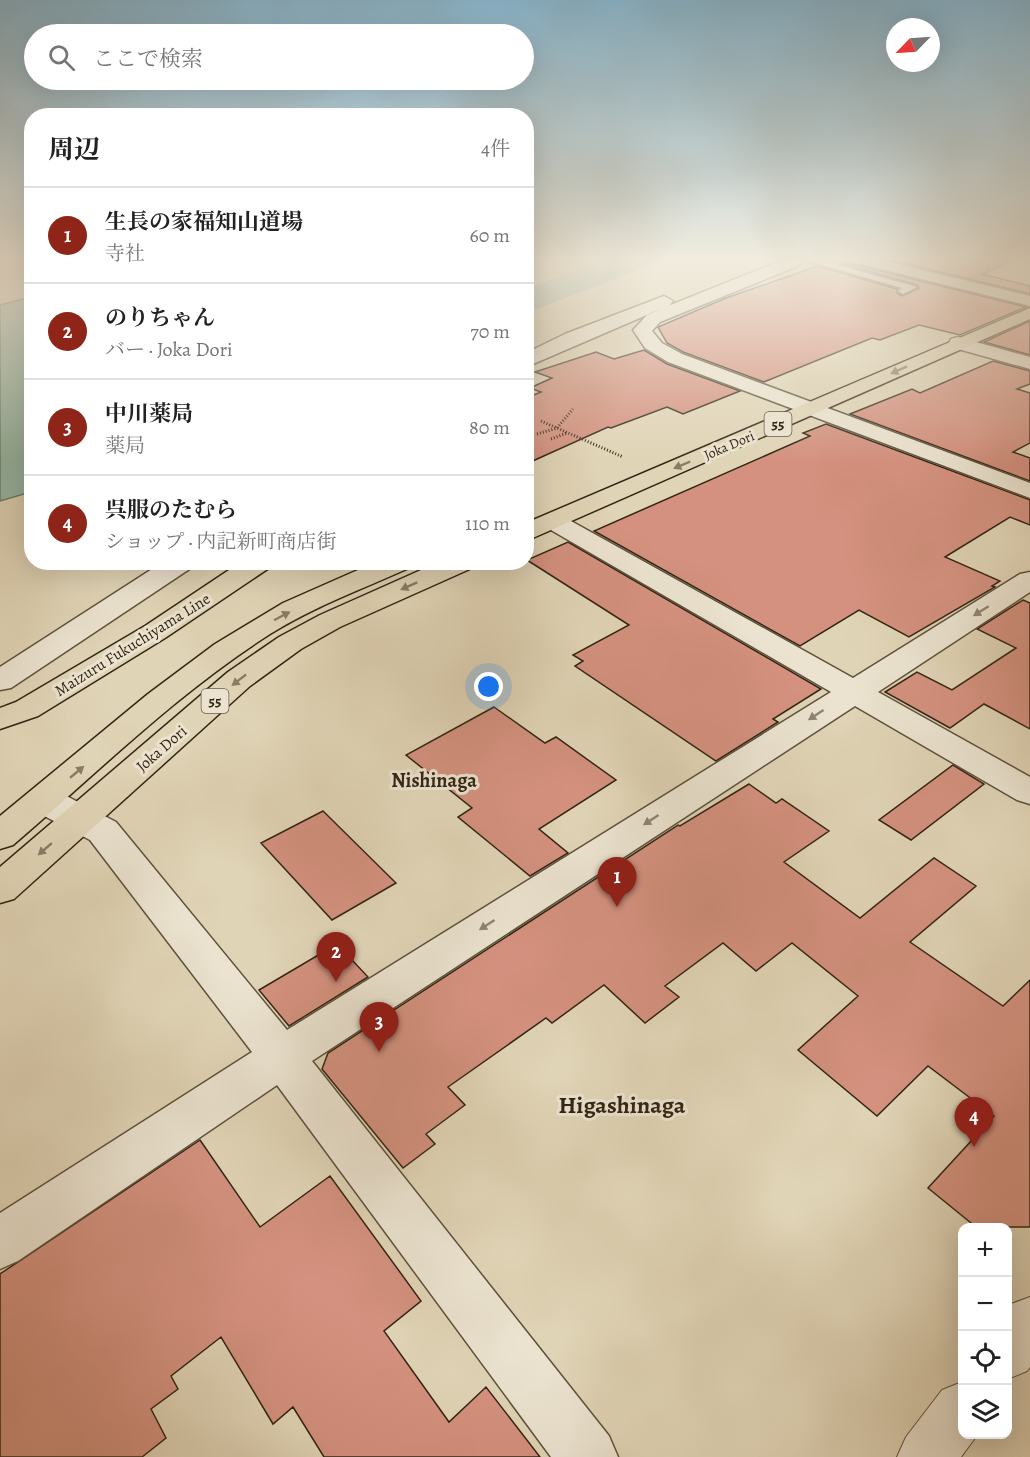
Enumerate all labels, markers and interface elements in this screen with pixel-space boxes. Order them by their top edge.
north arrow [886,18,940,72]
search box [24,24,534,90]
icon: search [45,41,78,74]
text: ここで検索 [93,44,203,74]
text: 周辺 [48,132,100,167]
text: 4件 [481,135,510,162]
text: 生長の家福知山道場 [105,207,303,237]
text: 1 [64,222,71,249]
text: 60 m [470,222,510,249]
text: 寺社 [105,240,145,267]
text: のりちゃん [105,303,215,333]
text: 2 [63,318,72,345]
text: 70 m [470,318,510,345]
text: バー · Joka Dori [105,336,233,363]
one-way arrow [891,365,908,374]
text: 中川薬局 [105,399,193,429]
road number: 55 [764,412,792,436]
text: 3 [63,414,72,441]
text: 80 m [469,414,510,441]
street label: Joka Dori [701,426,757,465]
text: 薬局 [105,432,145,459]
one-way arrow [673,460,691,470]
text: 呉服のたむら [105,495,237,525]
text: 4 [63,510,72,537]
text: 110 m [465,510,510,537]
text: ショップ · 内記新町商店街 [105,528,336,555]
one-way arrow [400,581,418,591]
street label: Maizuru Fukuchiyama Line [51,588,214,702]
one-way arrow [973,605,989,617]
one-way arrow [274,611,291,621]
your location [474,672,503,701]
one-way arrow [231,673,247,686]
road number: 55 [202,689,228,713]
one-way arrow [808,710,824,721]
street label: Joka Dori [132,721,192,777]
one-way arrow [69,766,84,779]
district label: Nishinaga [391,767,477,794]
one-way arrow [643,815,660,826]
one-way arrow [37,842,52,856]
pin: 1 [598,858,636,907]
one-way arrow [479,920,495,931]
pin: 2 [316,932,356,982]
pin: 3 [360,1002,398,1052]
district label: Higashinaga [559,1089,686,1121]
pin: 4 [954,1098,994,1147]
map controls [958,1223,1012,1439]
button: + [958,1223,1012,1277]
button: − [958,1277,1012,1331]
button: locate [958,1331,1012,1385]
button: layers [958,1385,1012,1439]

